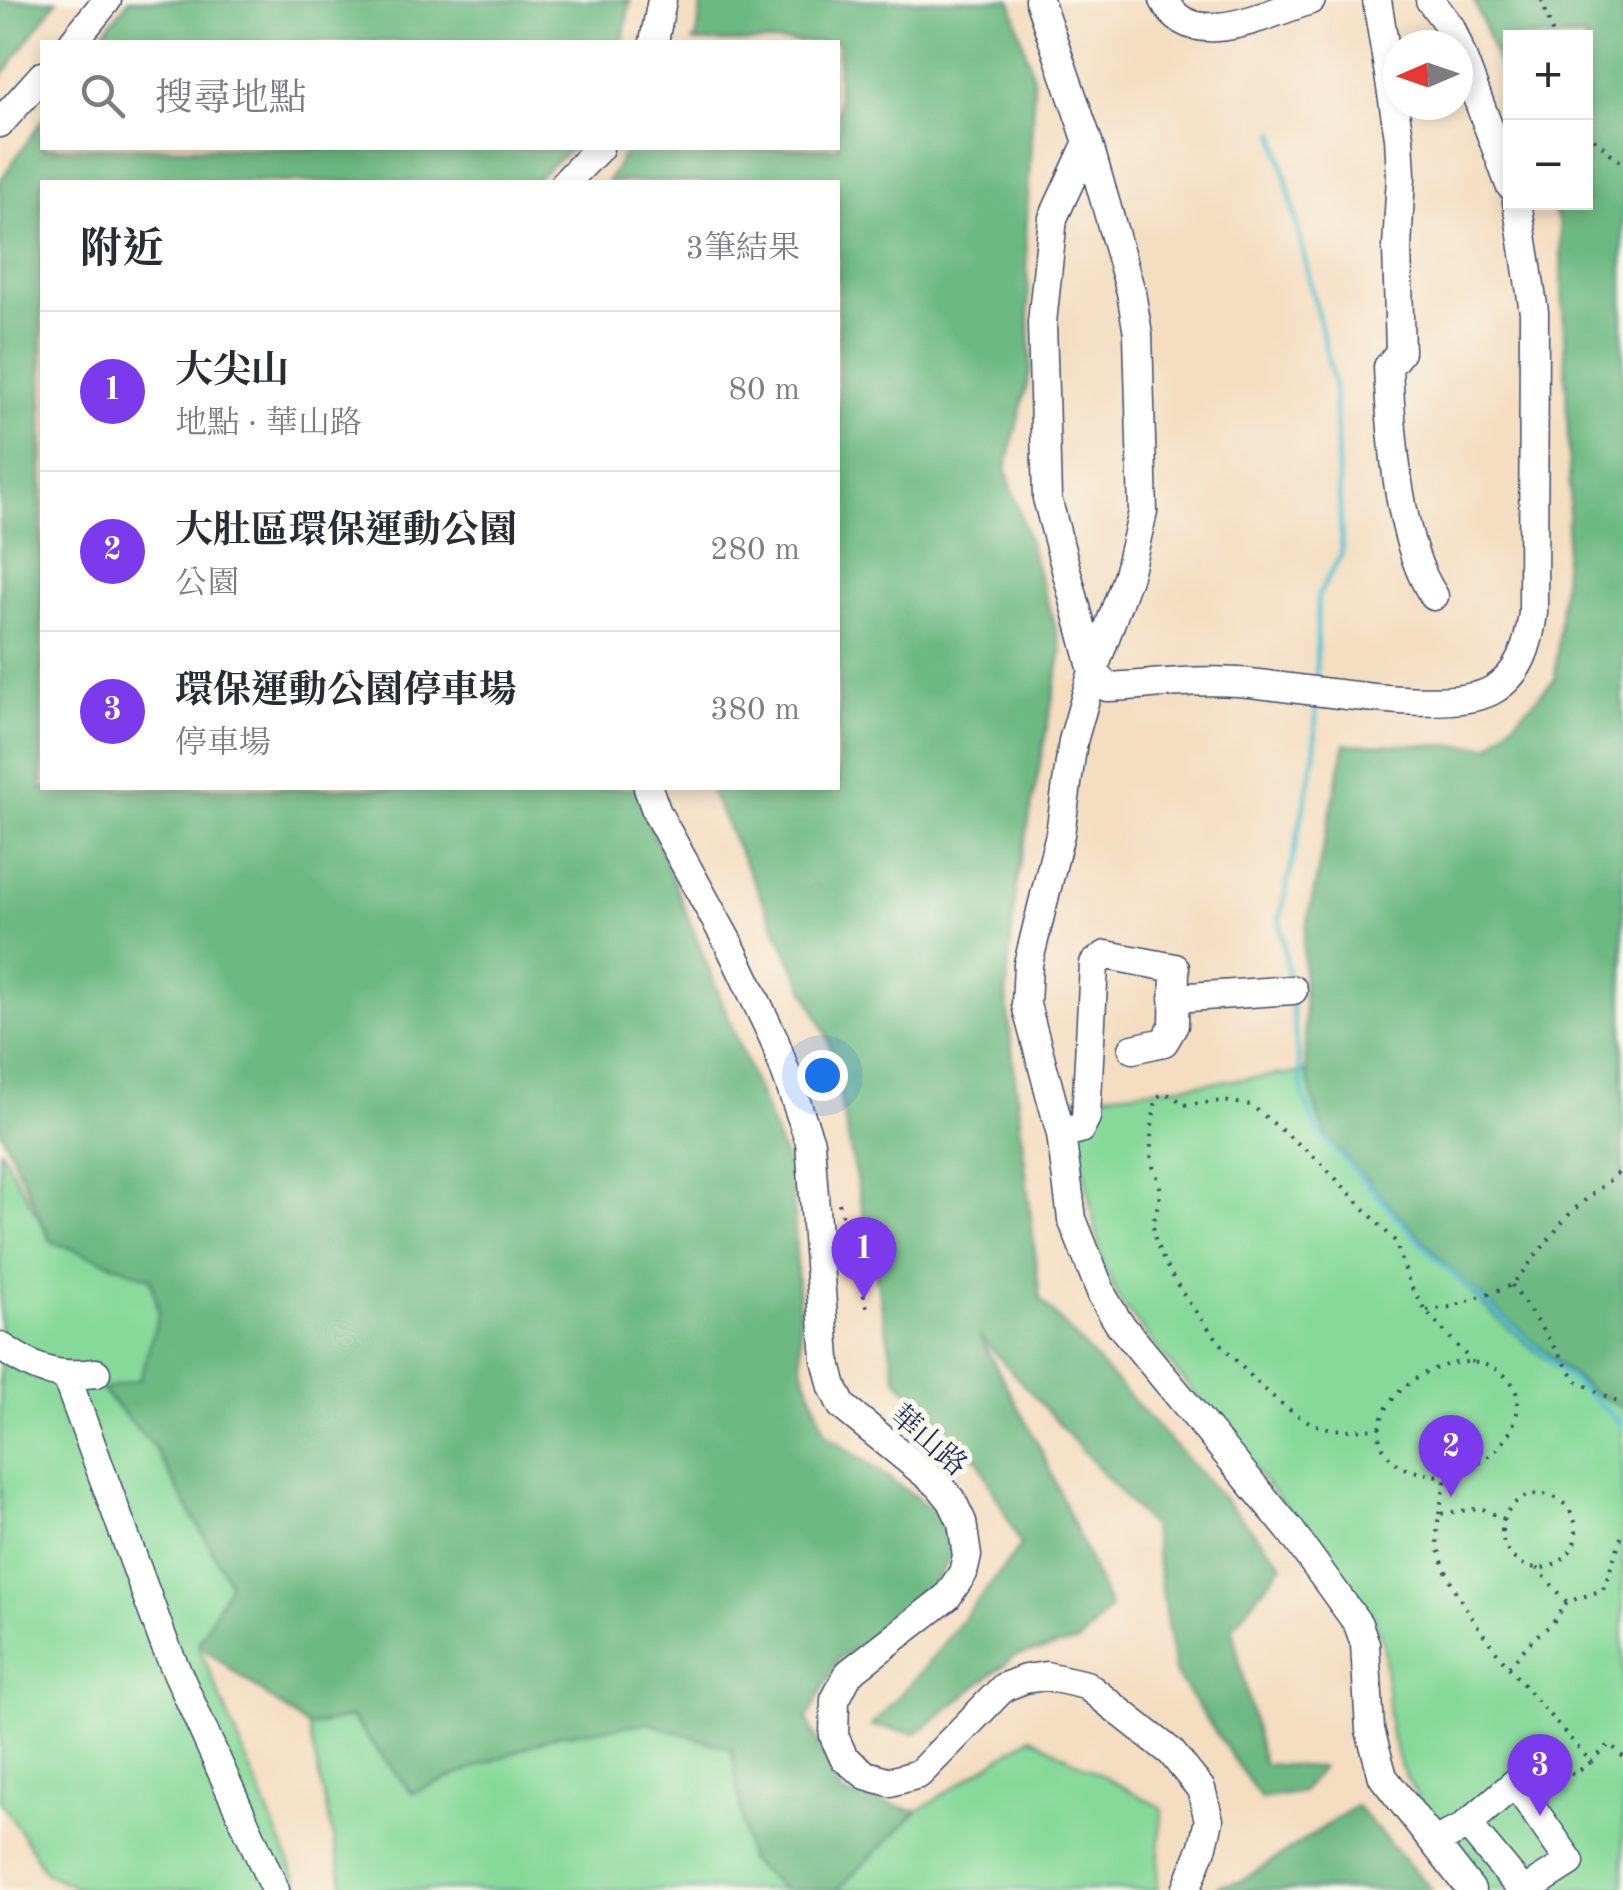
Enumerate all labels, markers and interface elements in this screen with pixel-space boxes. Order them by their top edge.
north arrow [1383,30,1473,120]
map controls [1503,30,1593,210]
button: + [1503,30,1593,120]
search box [40,40,840,150]
icon: search [75,68,130,123]
text: 搜尋地點 [155,81,307,119]
button: − [1503,120,1593,210]
text: 附近 [80,230,164,272]
text: 3筆結果 [685,234,800,266]
text: 大尖山 [175,353,289,391]
text: 1 [103,375,122,407]
text: 80 m [729,375,800,407]
text: 地點 · 華山路 [175,409,362,441]
text: 大肚區環保運動公園 [175,513,517,551]
text: 2 [103,535,122,567]
text: 280 m [710,535,800,567]
text: 公園 [175,569,239,601]
text: 環保運動公園停車場 [175,673,517,711]
text: 3 [103,695,122,727]
text: 380 m [710,695,800,727]
text: 停車場 [175,729,271,761]
your location [797,1050,848,1101]
pin: 1 [832,1216,896,1299]
street label: 華山路 [884,1398,973,1482]
pin: 2 [1418,1414,1484,1497]
pin: 3 [1508,1734,1572,1816]

